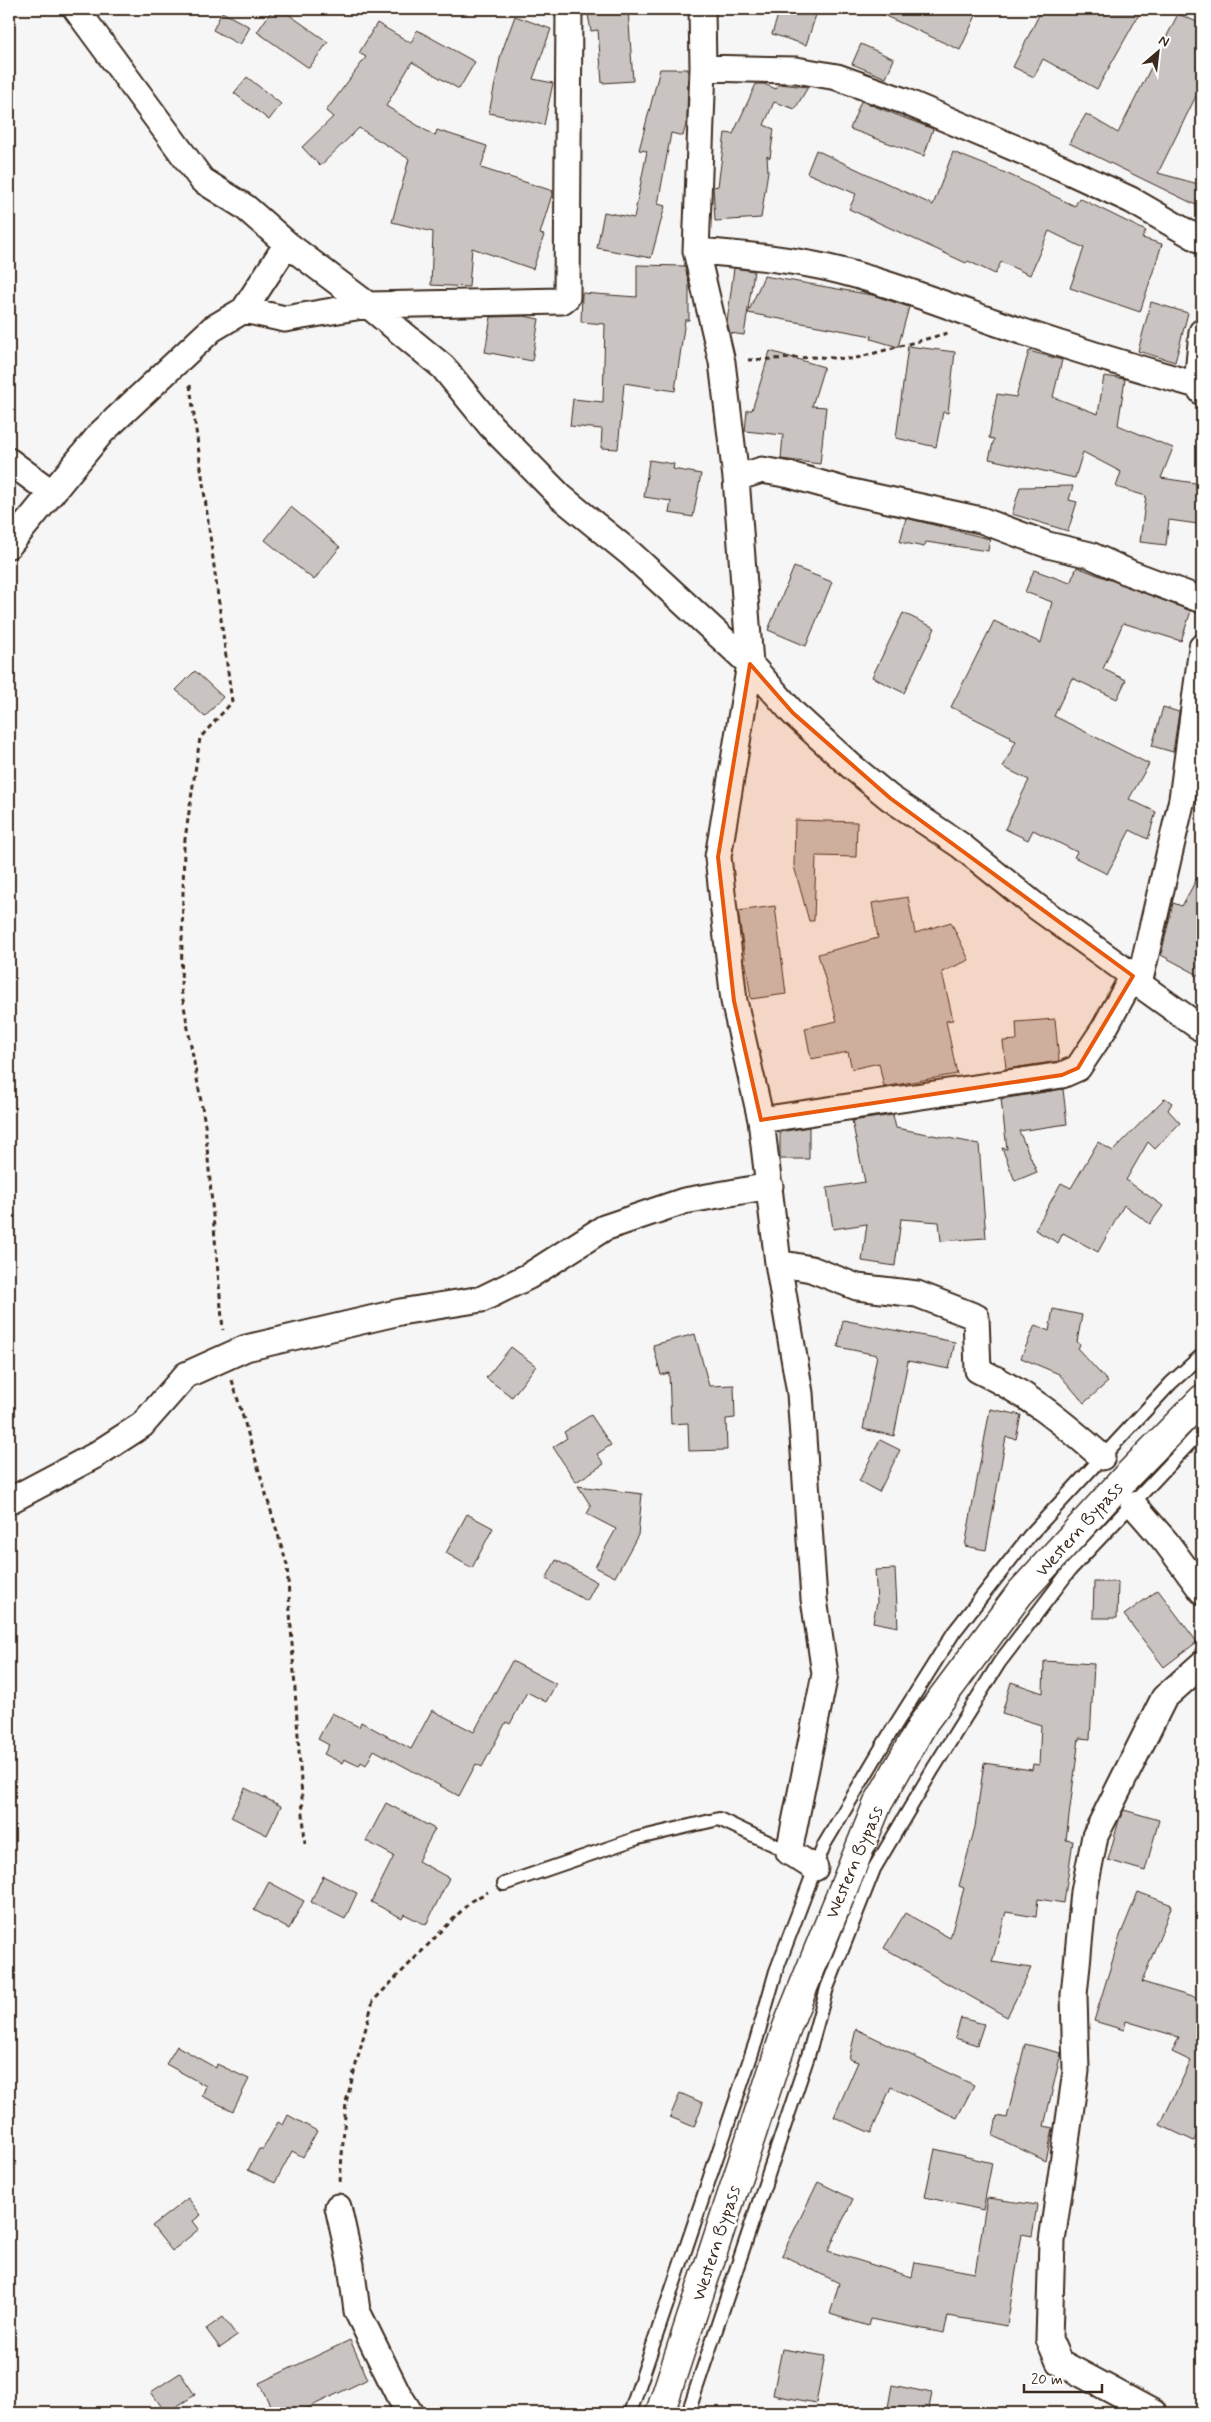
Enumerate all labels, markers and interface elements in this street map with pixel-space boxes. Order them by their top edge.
north arrow [1134,28,1184,78]
text: N [1155,31,1172,52]
street label: Western Bypass [1031,1477,1129,1582]
street label: Western Bypass [820,1802,890,1922]
street label: Western Bypass [687,2182,747,2304]
scale bar [1024,2362,1101,2394]
text: 20 m [1031,2370,1063,2390]

